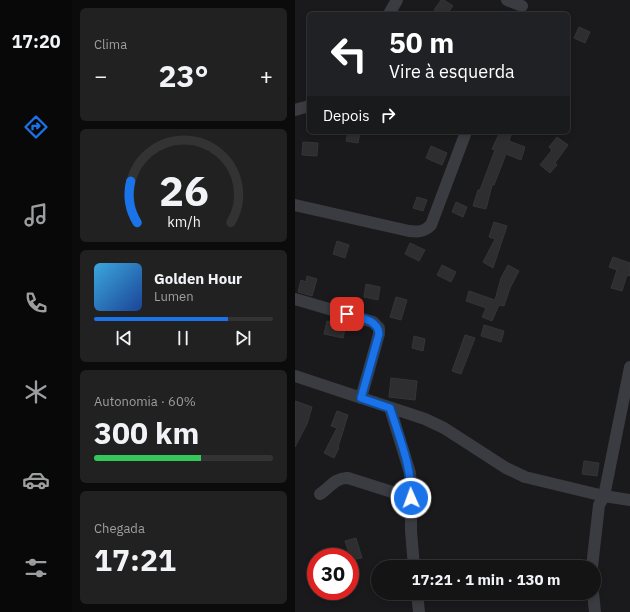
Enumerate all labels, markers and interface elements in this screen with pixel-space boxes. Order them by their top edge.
text: 50 m [389,24,454,61]
icon: left [323,28,375,80]
text: 17:20 [11,30,61,53]
text: Clima [94,36,127,53]
text: 23° [158,56,209,95]
text: Vire à esquerda [389,60,515,83]
text: − [94,61,107,90]
text: + [260,61,273,90]
icon: right [377,104,399,126]
text: Depois [323,106,369,125]
icon: directions [22,113,50,141]
text: 26 [159,163,208,217]
icon: music [22,201,50,229]
text: km/h [167,212,200,231]
text: Golden Hour [154,269,242,288]
text: Lumen [154,288,194,305]
icon: phone [22,289,50,317]
pin [330,297,364,331]
icon: arrive [336,303,358,325]
icon: previous [113,327,135,349]
icon: pause [172,327,194,349]
icon: next [232,327,254,349]
icon: climate [22,378,50,406]
text: Autonomia · 60% [94,393,196,410]
text: 300 km [94,413,199,452]
icon: car [22,466,50,494]
position arrow [390,477,432,519]
text: Chegada [94,520,145,537]
text: 17:21 [94,540,176,579]
speed limit sign: 30 [307,548,359,600]
icon: filters [22,554,50,582]
text: 17:21 · 1 min · 130 m [412,570,560,589]

